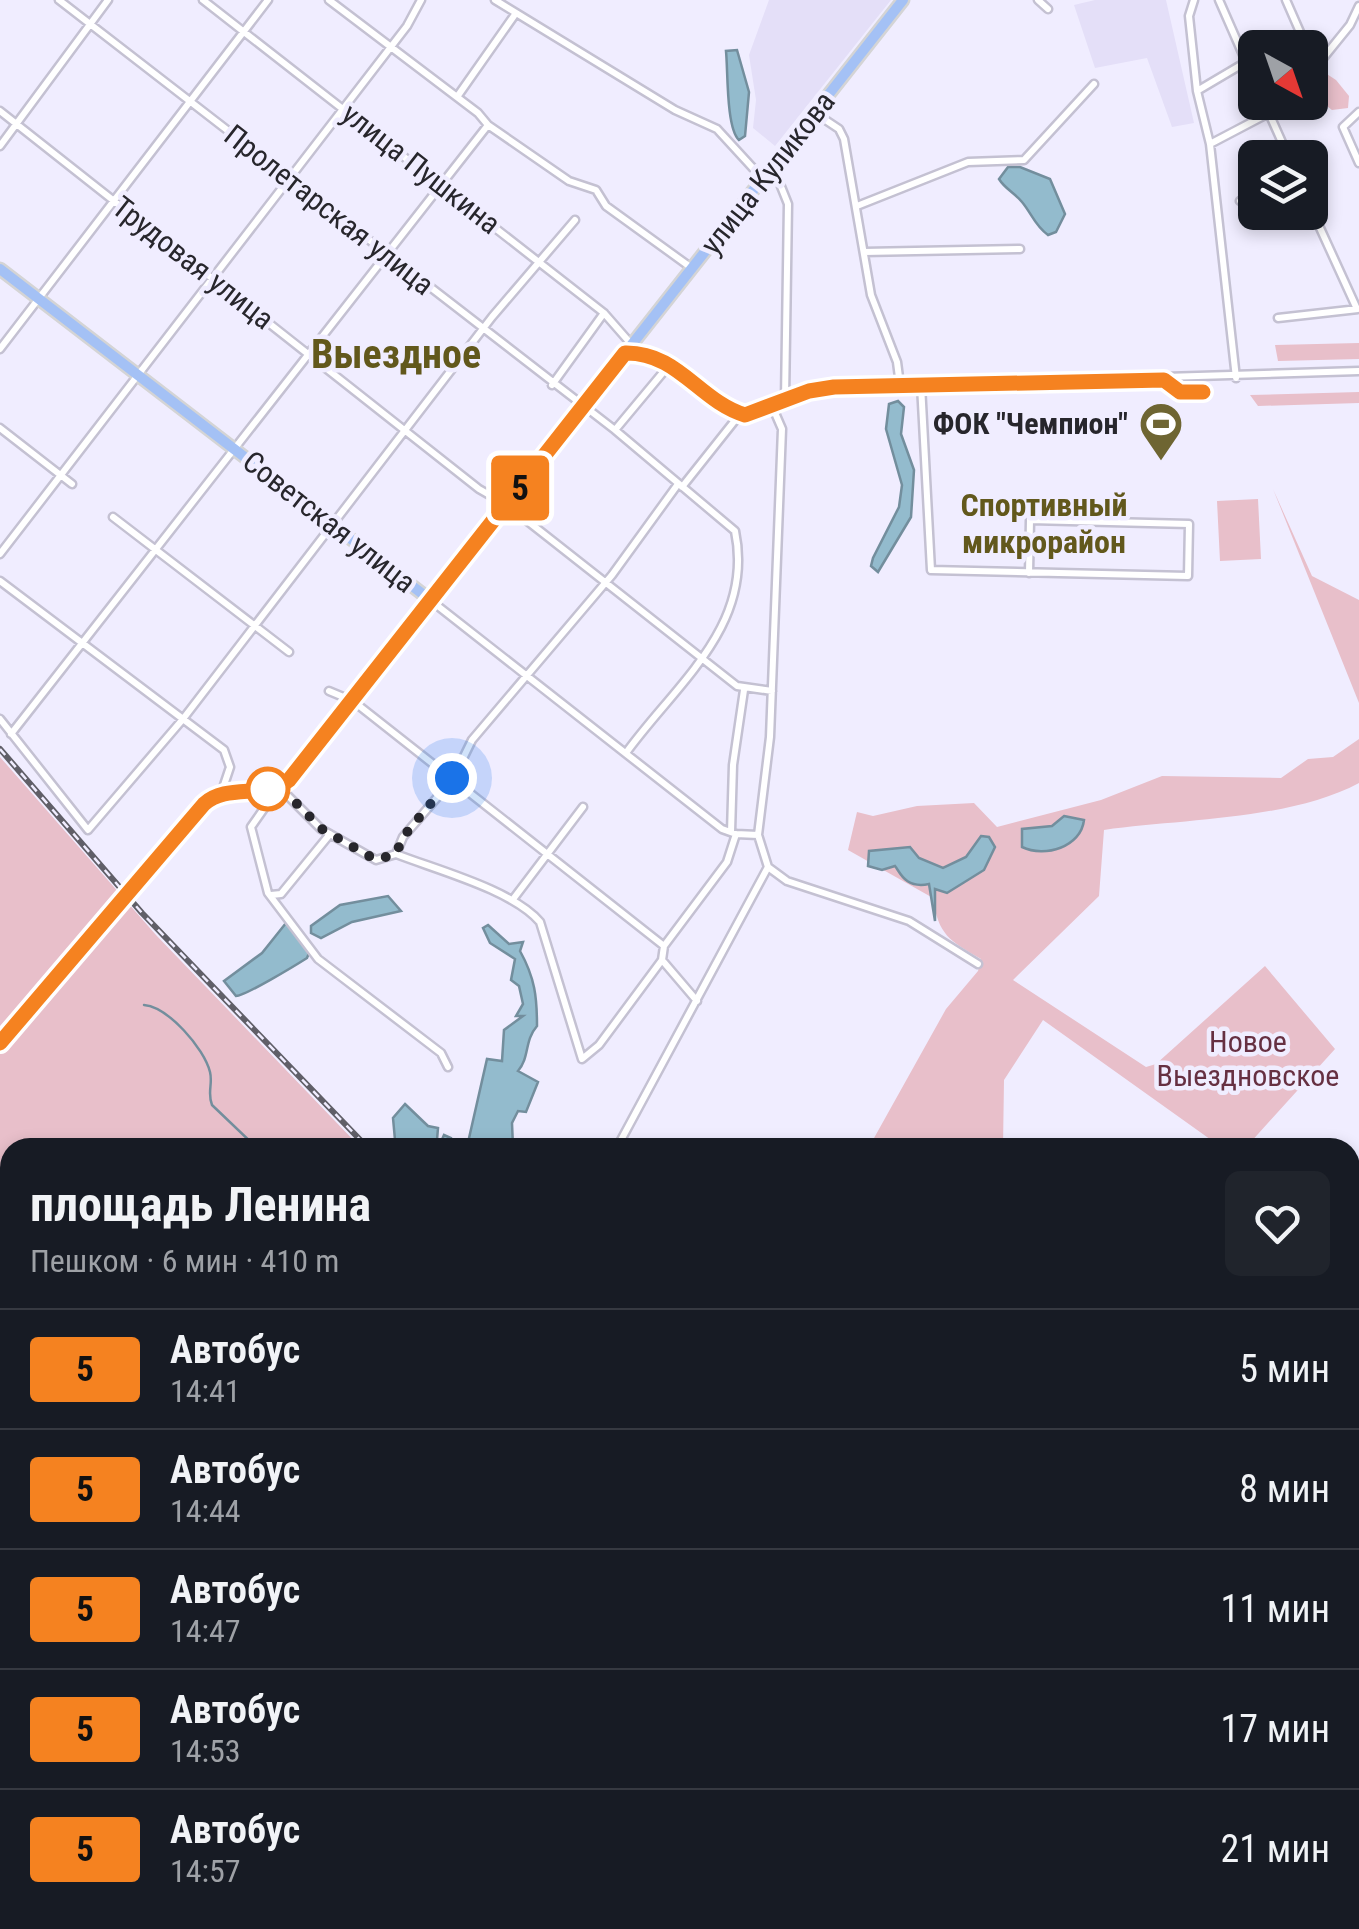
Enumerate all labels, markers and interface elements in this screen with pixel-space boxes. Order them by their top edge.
north arrow [1238,30,1328,120]
map controls [1238,30,1328,230]
street label: улица Куликова [693,84,842,261]
street label: улица Пушкина [335,96,507,241]
street label: Пролетарская улица [218,117,441,302]
button: layers [1238,140,1328,230]
street label: Трудовая улица [106,189,281,336]
district label: Выездное [311,331,481,378]
sports icon: ФОК "Чемпион" [1138,401,1184,462]
place label: ФОК "Чемпион" [933,406,1128,441]
street label: Советская улица [236,443,423,600]
line badge: 5 [488,456,552,520]
text: 5 [511,468,529,509]
district label: Спортивный микрорайон [960,486,1128,561]
your location [427,753,477,803]
unlabelled marker [247,768,289,810]
park label: Новое Выездновское [1157,1024,1339,1093]
button: heart [1225,1171,1330,1276]
text: площадь Ленина [30,1176,371,1233]
text: Пешком · 6 мин · 410 m [30,1242,339,1280]
text: Автобус [170,1328,300,1372]
text: 5 мин [1239,1347,1330,1391]
text: 5 [76,1349,94,1390]
text: 14:41 [170,1372,241,1410]
text: Автобус [170,1448,300,1492]
text: 8 мин [1239,1467,1330,1511]
text: 5 [76,1469,94,1510]
text: 14:44 [170,1492,241,1530]
text: Автобус [170,1568,300,1612]
text: 11 мин [1221,1587,1330,1631]
text: 5 [76,1589,94,1630]
text: 14:47 [170,1612,241,1650]
text: Автобус [170,1688,300,1732]
text: 17 мин [1221,1707,1330,1751]
text: 5 [76,1709,94,1750]
text: 14:53 [170,1732,241,1770]
text: Автобус [170,1808,300,1852]
text: 21 мин [1221,1827,1330,1871]
text: 5 [76,1829,94,1870]
text: 14:57 [170,1852,241,1890]

